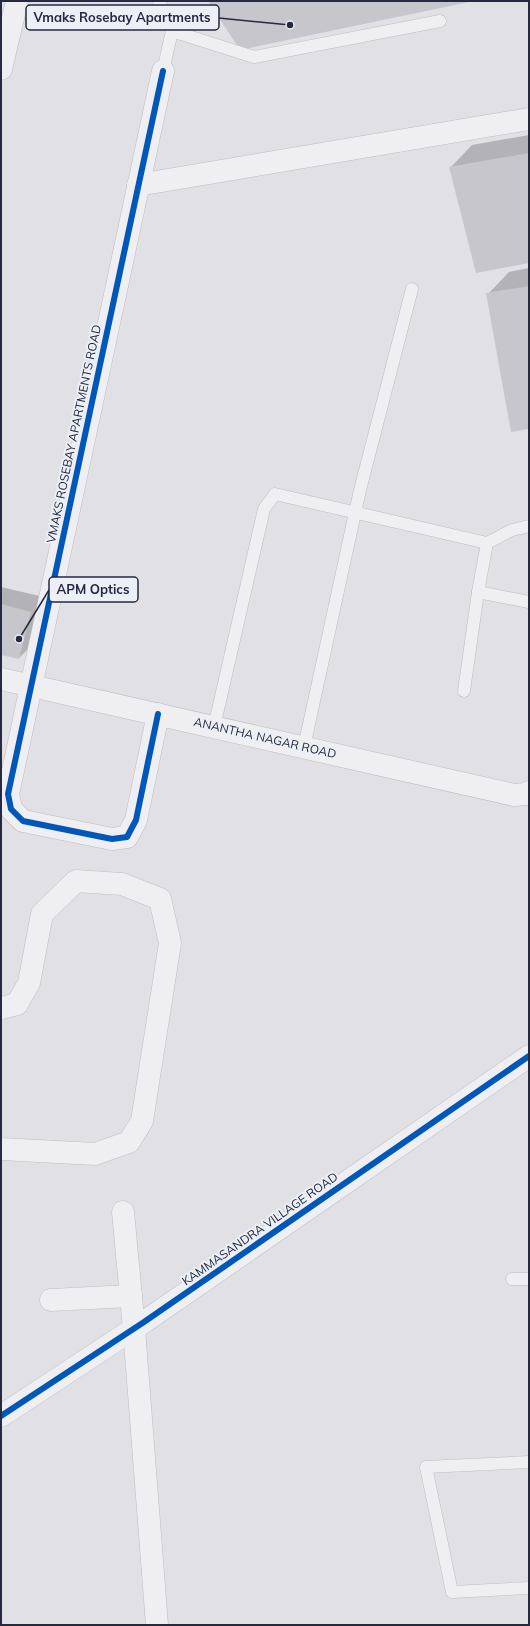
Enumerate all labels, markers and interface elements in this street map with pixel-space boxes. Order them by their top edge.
callout: Vmaks Rosebay Apartments [26,5,219,30]
text: Vmaks Rosebay Apartments [33,9,210,26]
street label: VMAKS ROSEBAY APARTMENTS ROAD [43,323,104,544]
callout: APM Optics [49,577,138,602]
text: APM Optics [57,581,129,597]
street label: ANANTHA NAGAR ROAD [192,714,338,761]
street label: KAMMASANDRA VILLAGE ROAD [179,1169,341,1288]

